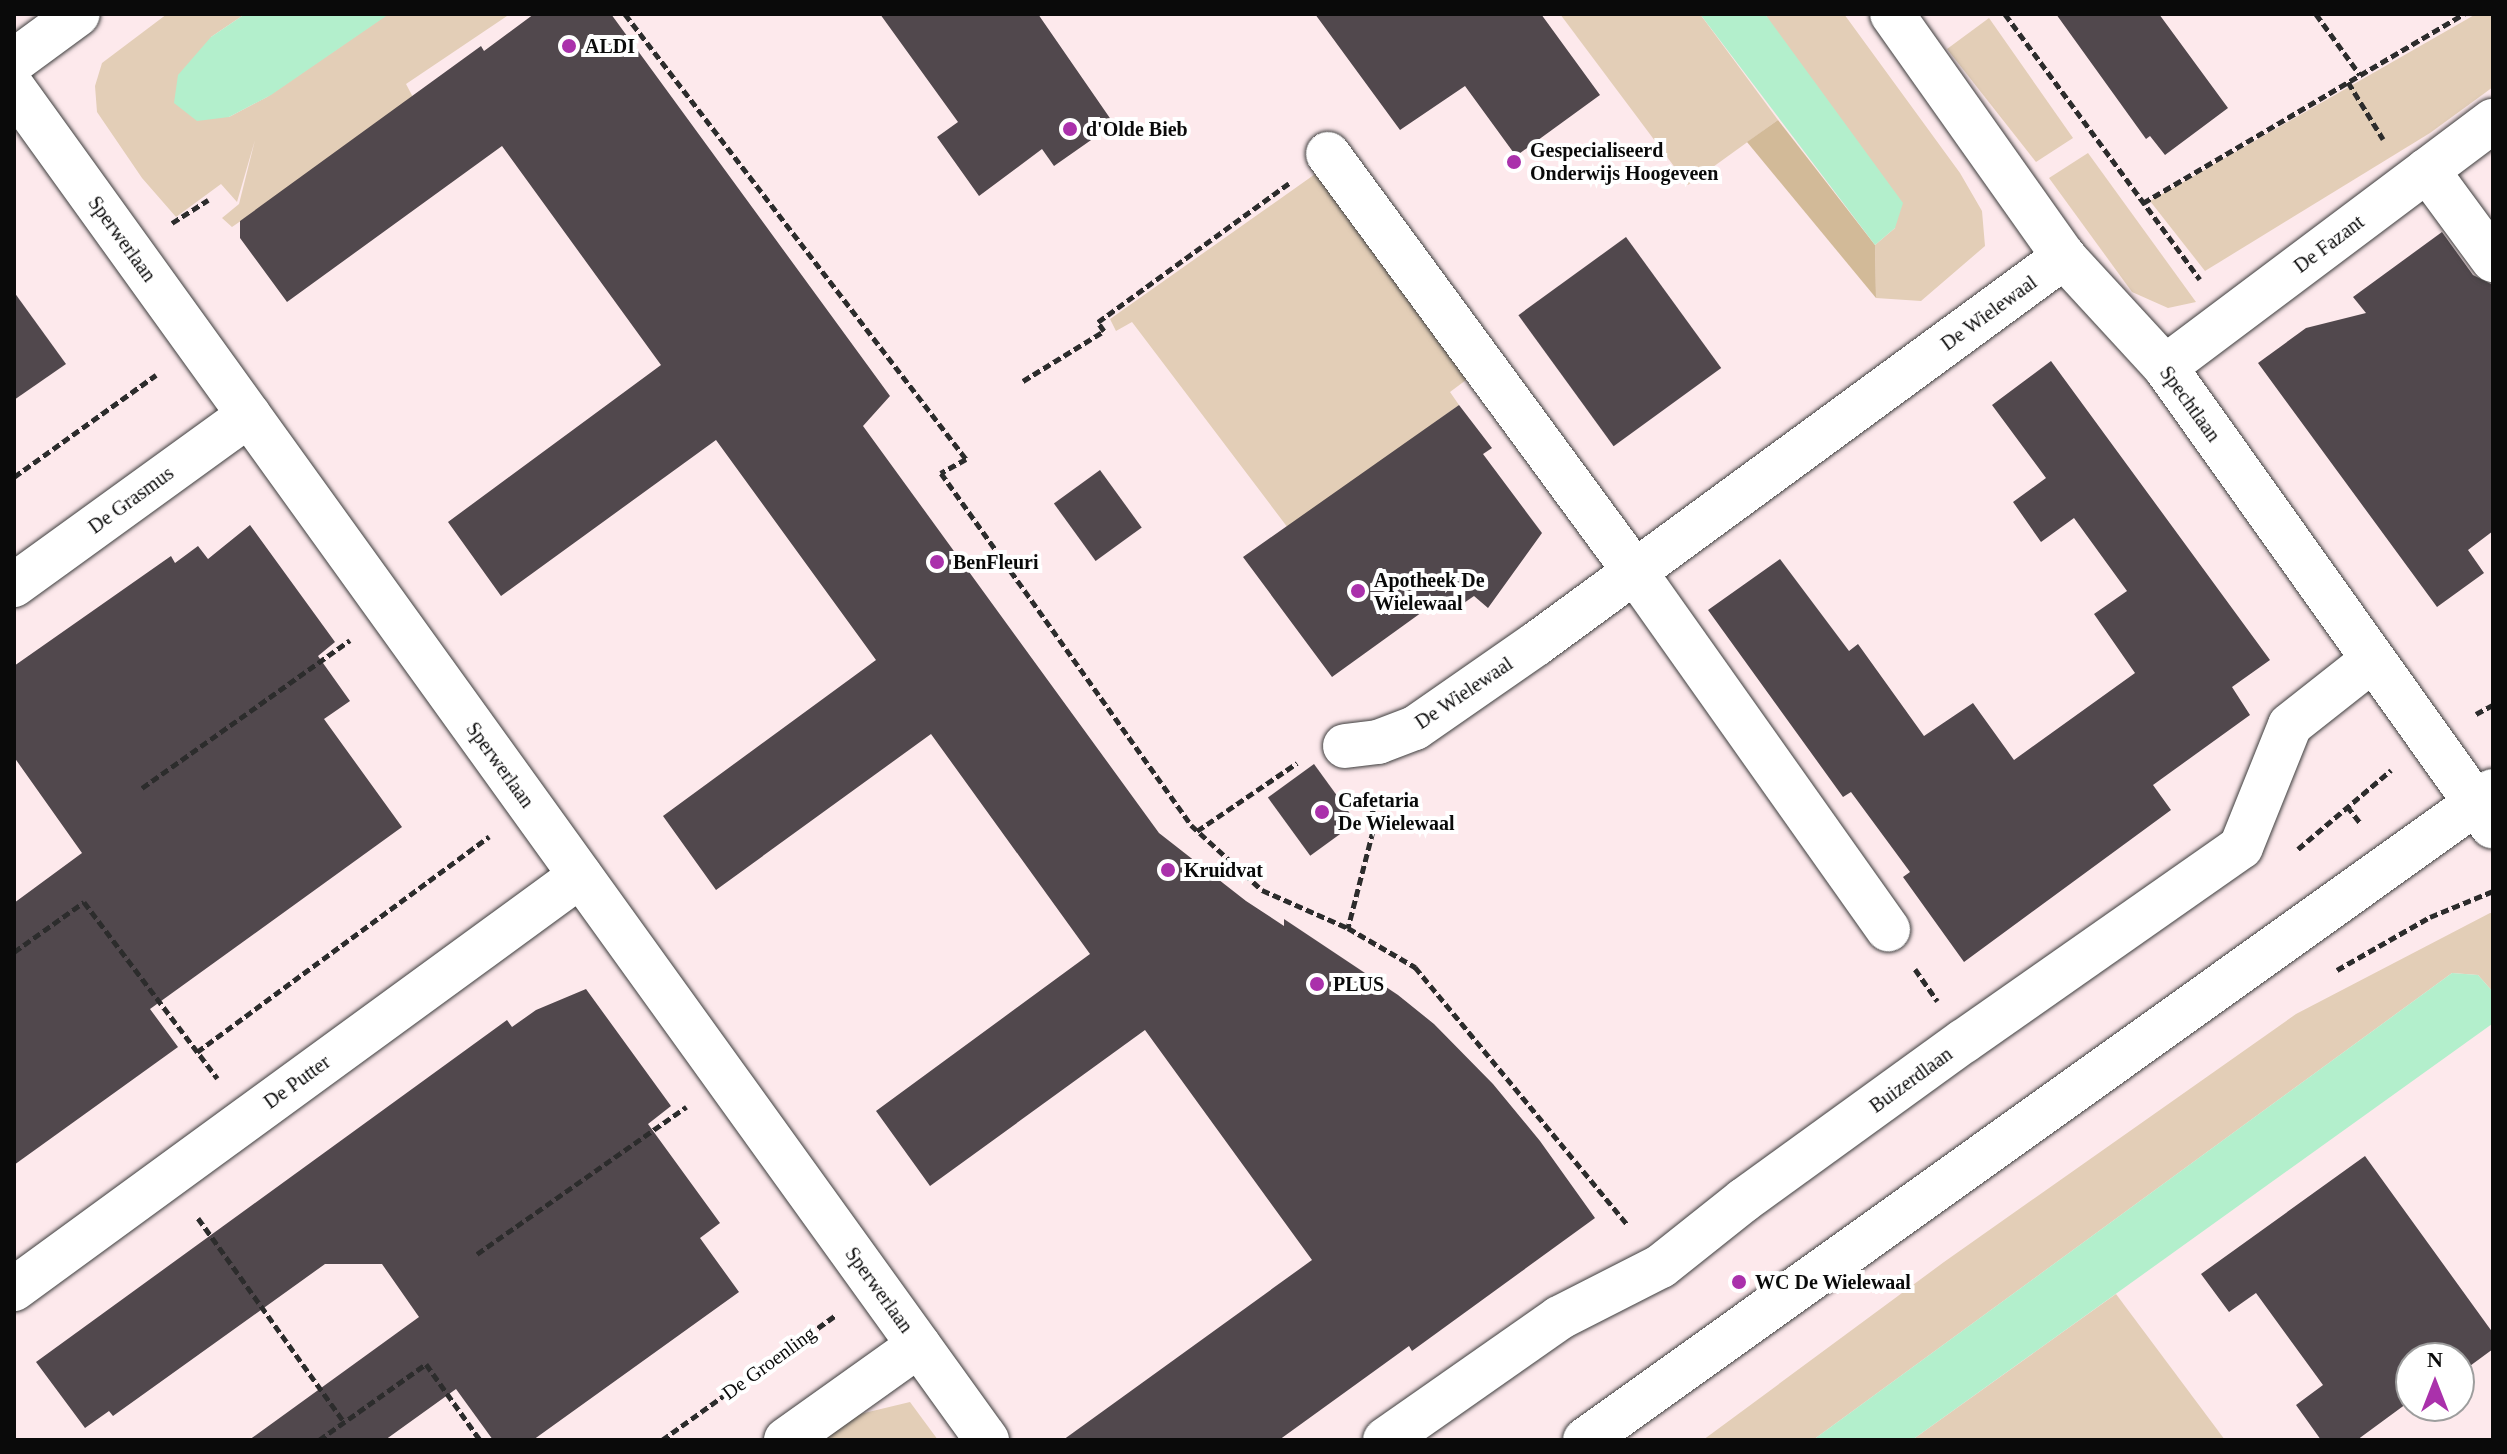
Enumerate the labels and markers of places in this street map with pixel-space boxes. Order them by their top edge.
place label: ALDI [585,34,635,58]
marker: ALDI [560,37,578,55]
place label: d'Olde Bieb [1086,117,1188,141]
marker: d'Olde Bieb [1061,120,1079,138]
place label: Gespecialiseerd Onderwijs Hoogeveen [1530,138,1718,185]
marker: Gespecialiseerd Onderwijs Hoogeveen [1505,153,1523,171]
place label: BenFleuri [953,550,1039,574]
marker: BenFleuri [928,553,946,571]
place label: Apotheek De Wielewaal [1374,568,1485,615]
marker: Apotheek De Wielewaal [1349,582,1367,600]
place label: Cafetaria De Wielewaal [1338,788,1455,835]
marker: Cafetaria De Wielewaal [1313,803,1331,821]
place label: Kruidvat [1184,858,1263,882]
marker: Kruidvat [1159,861,1177,879]
place label: PLUS [1333,972,1384,996]
marker: PLUS [1308,975,1326,993]
place label: WC De Wielewaal [1755,1270,1911,1294]
marker: WC De Wielewaal [1730,1273,1748,1291]

